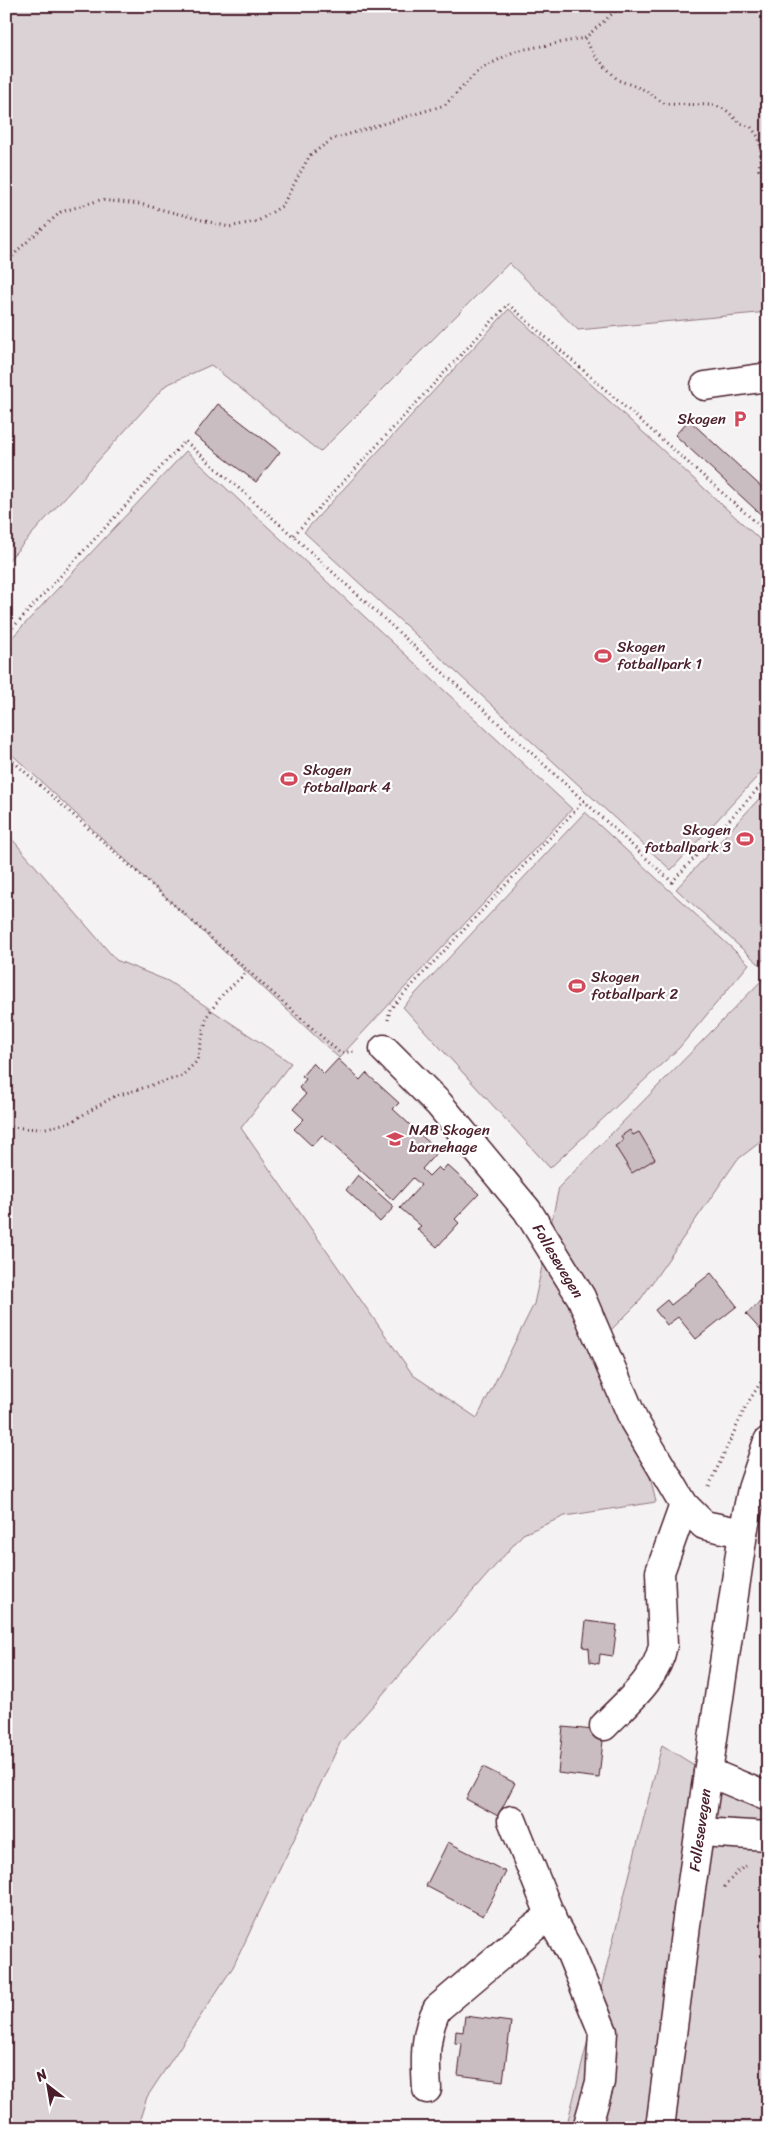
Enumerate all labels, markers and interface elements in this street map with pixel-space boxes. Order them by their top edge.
place label: Skogen [678,406,726,432]
parking icon: Skogen [730,409,750,429]
place label: Skogen fotballpark 1 [617,634,702,677]
sports icon: Skogen fotballpark 1 [593,646,613,666]
place label: Skogen fotballpark 4 [303,757,391,800]
sports icon: Skogen fotballpark 4 [279,769,299,789]
place label: Skogen fotballpark 3 [644,817,731,860]
sports icon: Skogen fotballpark 3 [735,829,755,849]
place label: Skogen fotballpark 2 [591,964,678,1007]
sports icon: Skogen fotballpark 2 [567,976,587,996]
place label: NAB Skogen barnehage [409,1117,490,1160]
school or university icon: NAB Skogen barnehage [385,1129,405,1149]
street label: Follesevegen [525,1218,591,1304]
street label: Follesevegen [681,1787,719,1873]
north arrow [22,2062,72,2112]
text: N [30,2062,52,2089]

